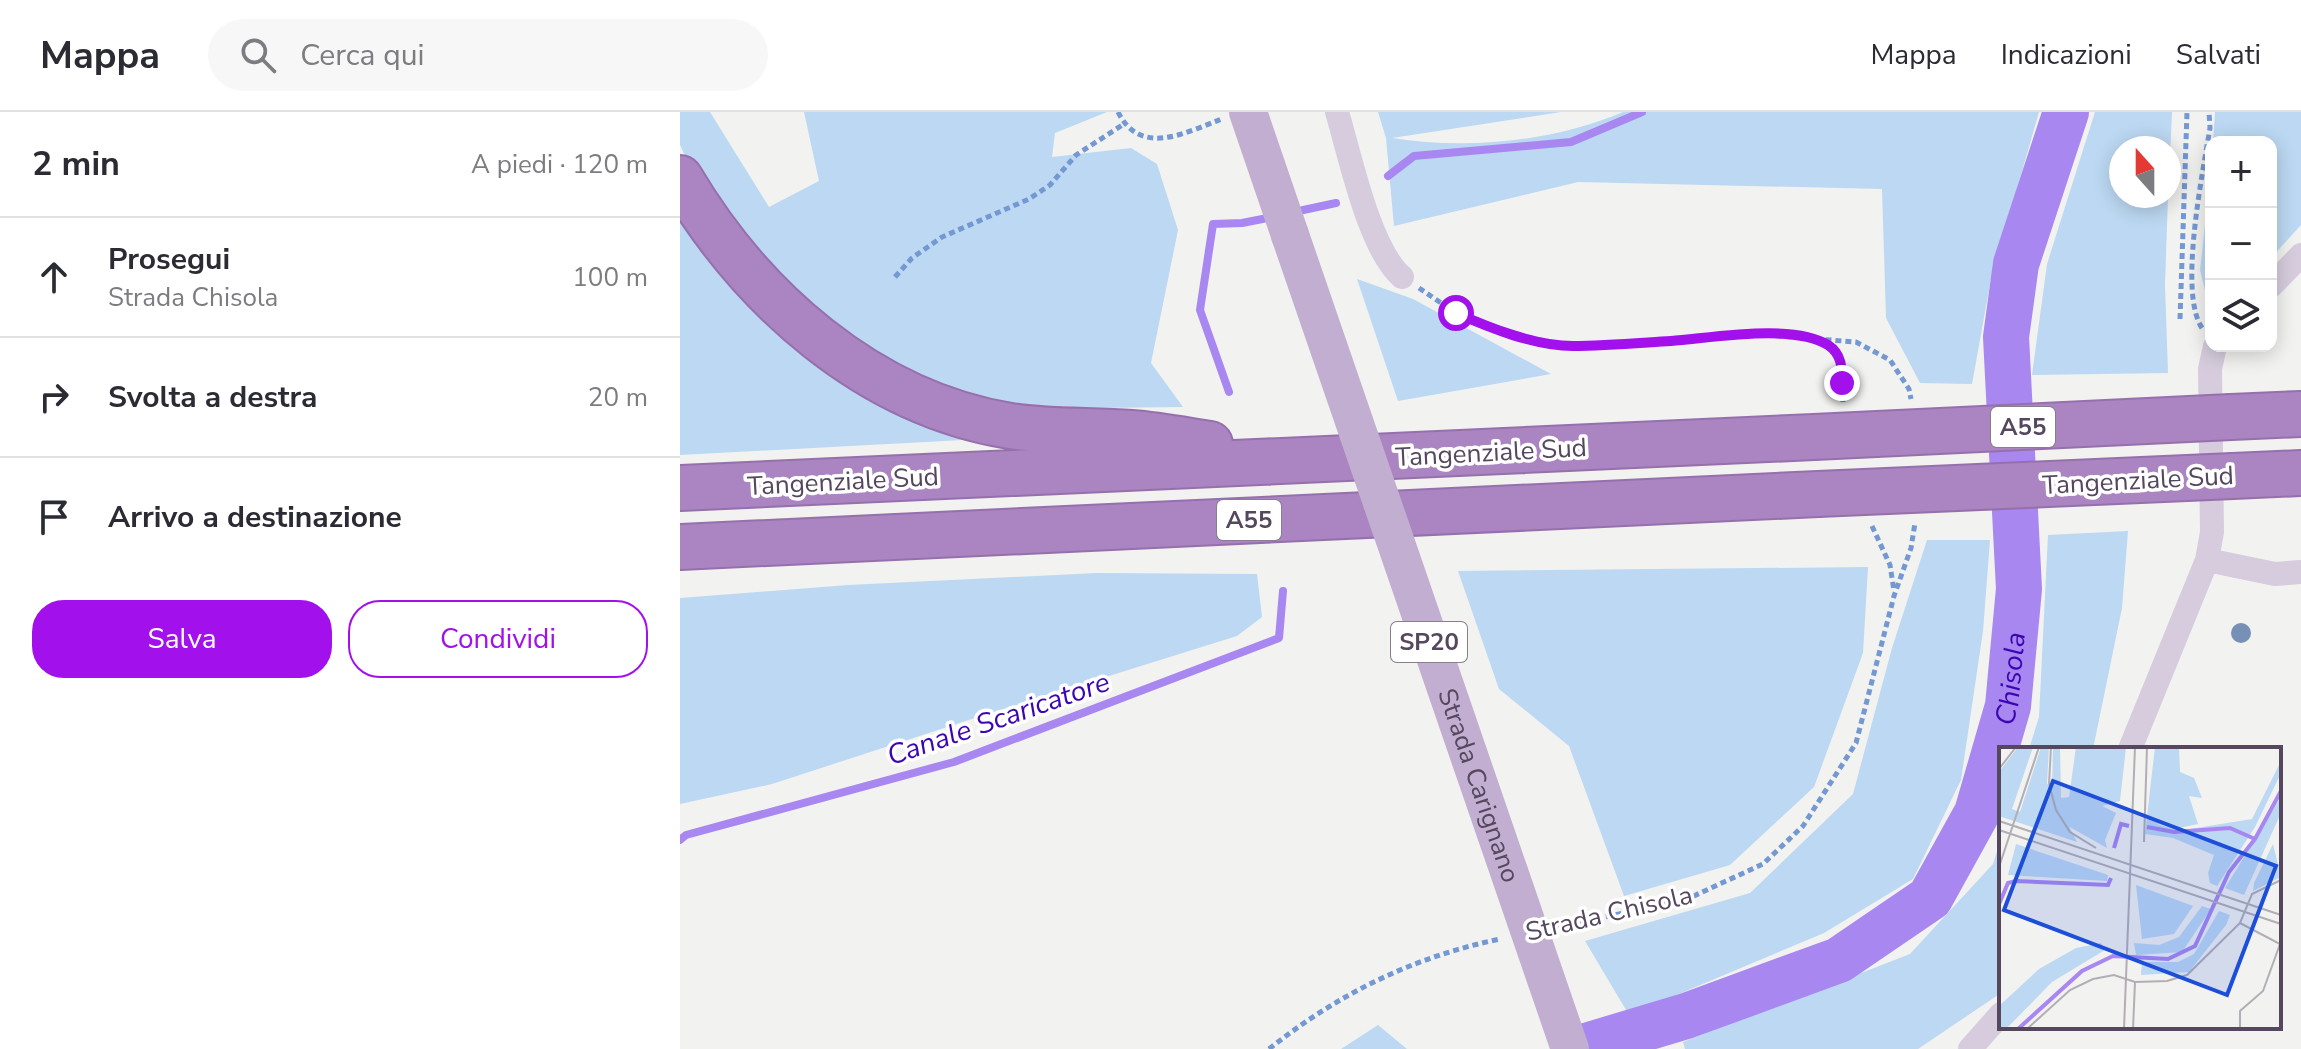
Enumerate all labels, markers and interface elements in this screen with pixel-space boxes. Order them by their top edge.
search box [208,19,768,91]
text: Mappa [40,30,160,81]
icon: search [236,33,280,77]
text: Cerca qui [300,35,424,76]
text: Mappa [1870,36,1957,74]
text: Indicazioni [2001,36,2132,74]
text: Salvati [2176,36,2261,74]
north arrow [2109,136,2181,208]
map controls [2205,136,2277,352]
button: + [2205,136,2277,208]
text: 2 min [32,141,120,187]
text: A piedi · 120 m [471,147,648,182]
button: − [2205,208,2277,280]
text: Prosegui [108,239,230,280]
icon: ahead [32,255,76,299]
text: 100 m [572,260,648,295]
text: Strada Chisola [108,280,278,315]
button: layers [2205,280,2277,352]
route start [1438,295,1474,331]
route end [1824,365,1860,401]
icon: right [32,375,76,419]
text: Svolta a destra [108,377,318,418]
text: 20 m [588,380,648,415]
road number: A55 [1991,407,2055,447]
street label: Tangenziale Sud [1394,430,1588,475]
street label: Tangenziale Sud [2041,458,2235,503]
street label: Tangenziale Sud [746,459,940,504]
icon: arrive [32,495,76,539]
text: Arrivo a destinazione [108,497,402,538]
road number: A55 [1217,500,1281,540]
button: Salva [32,600,332,678]
button: Condividi [348,600,648,678]
road number: SP20 [1391,622,1467,662]
water label: Chisola [1985,630,2035,730]
water label: Canale Scaricatore [882,663,1115,775]
street label: Strada Carignano [1429,684,1528,887]
inset map [1999,747,2281,1029]
street label: Strada Chisola [1522,877,1696,950]

